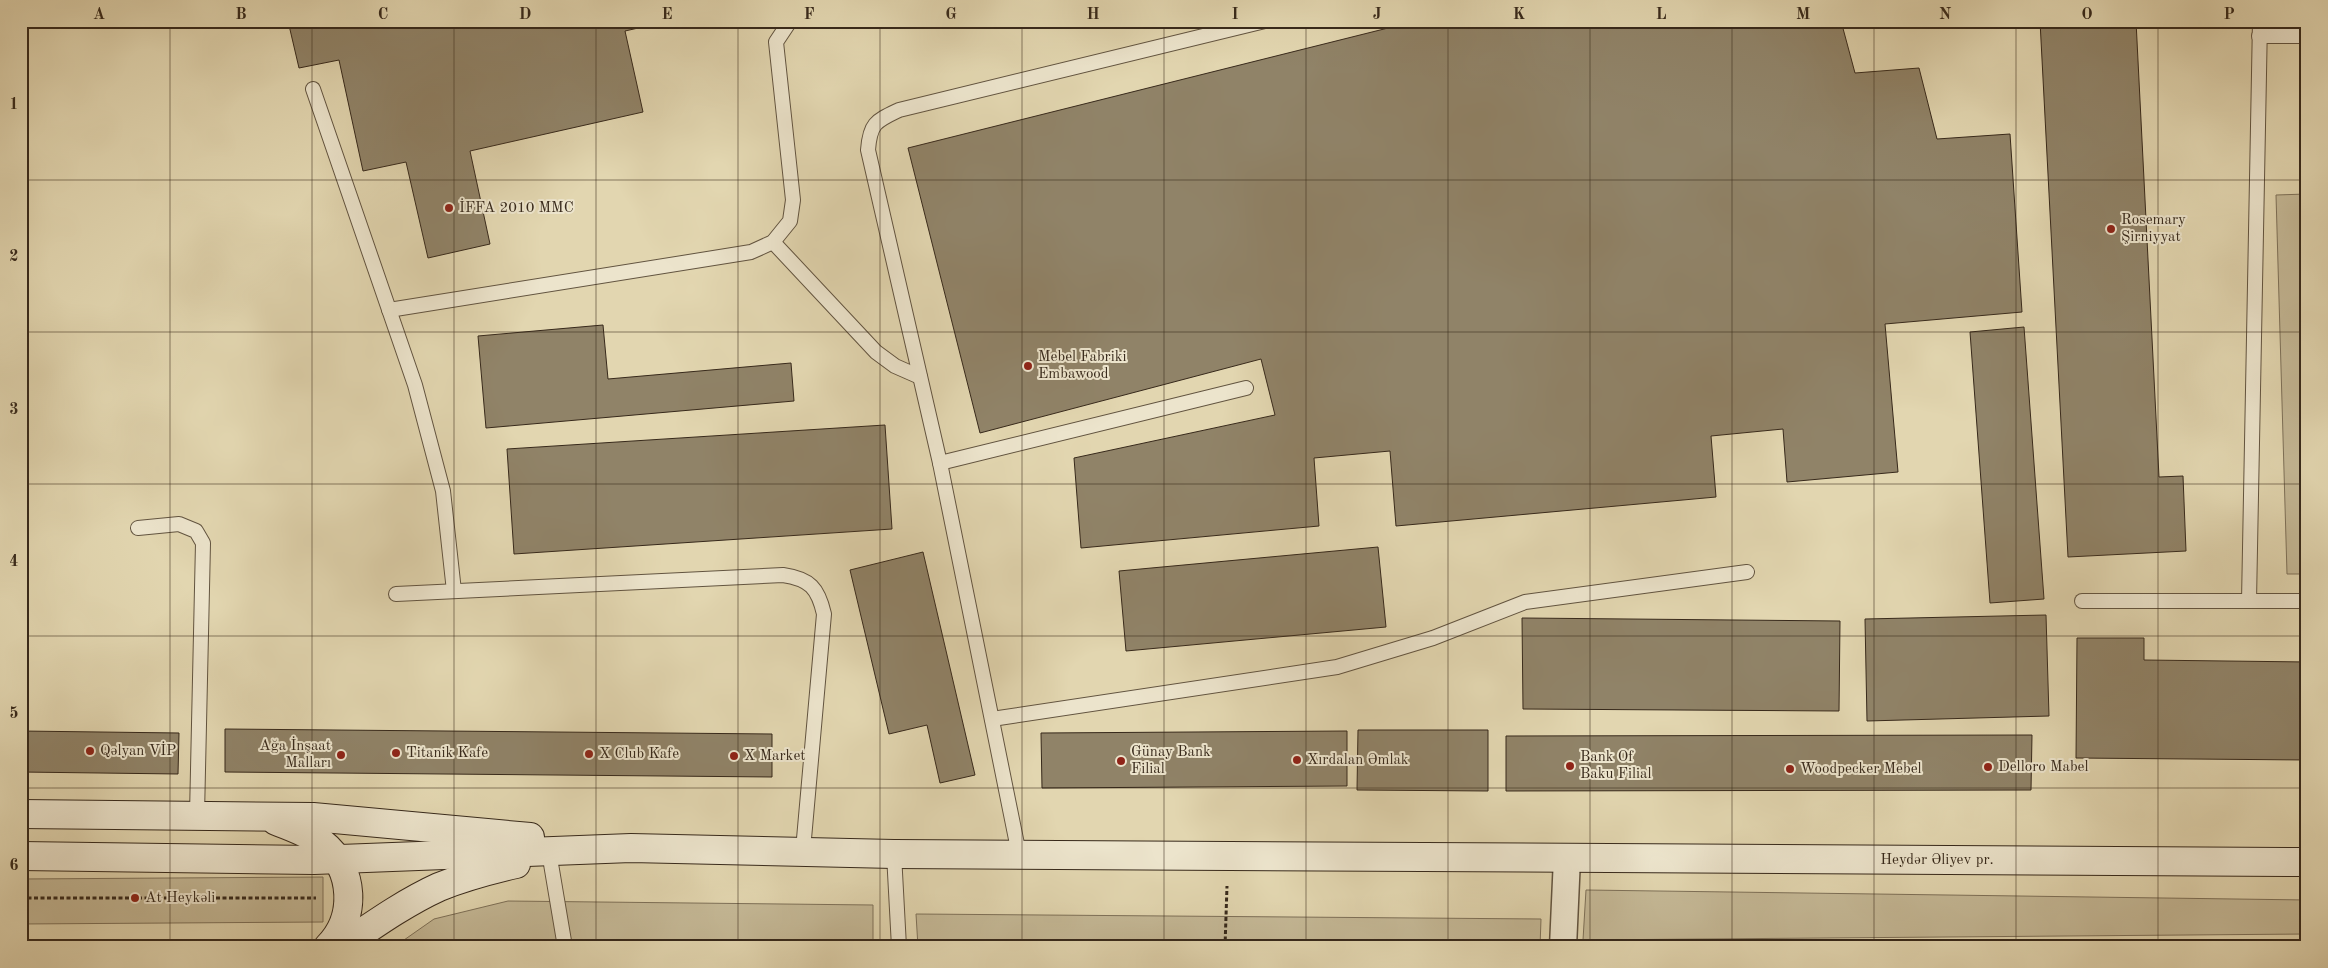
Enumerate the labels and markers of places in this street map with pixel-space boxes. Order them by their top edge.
place label: İFFA 2010 MMC [459,198,574,216]
marker: İFFA 2010 MMC [443,202,455,214]
place label: Rosemary Şirniyyat [2121,213,2186,245]
marker: Rosemary Şirniyyat [2105,223,2117,235]
place label: Mebel Fabriki Embawood [1038,350,1127,382]
marker: Mebel Fabriki Embawood [1022,360,1034,372]
place label: Ağa İnşaat Malları [259,736,331,771]
place label: Qəlyan VİP [100,741,176,759]
marker: Qəlyan VİP [84,745,96,757]
place label: Günay Bank Filial [1131,745,1211,777]
place label: Titanik Kafe [406,746,488,761]
marker: Titanik Kafe [390,747,402,759]
place label: X Club Kafe [599,747,679,762]
marker: X Club Kafe [583,748,595,760]
marker: Ağa İnşaat Malları [335,749,347,761]
place label: X Market [744,749,806,764]
marker: X Market [728,750,740,762]
place label: Bank Of Baku Filial [1580,750,1652,782]
place label: Xırdalan Əmlak [1307,753,1409,768]
marker: Xırdalan Əmlak [1291,754,1303,766]
marker: Günay Bank Filial [1115,755,1127,767]
marker: Bank Of Baku Filial [1564,760,1576,772]
place label: Delloro Mabel [1998,760,2089,775]
marker: Delloro Mabel [1982,761,1994,773]
place label: Woodpecker Mebel [1800,762,1922,777]
marker: Woodpecker Mebel [1784,763,1796,775]
place label: At Heykəli [145,891,215,906]
marker: At Heykəli [129,892,141,904]

